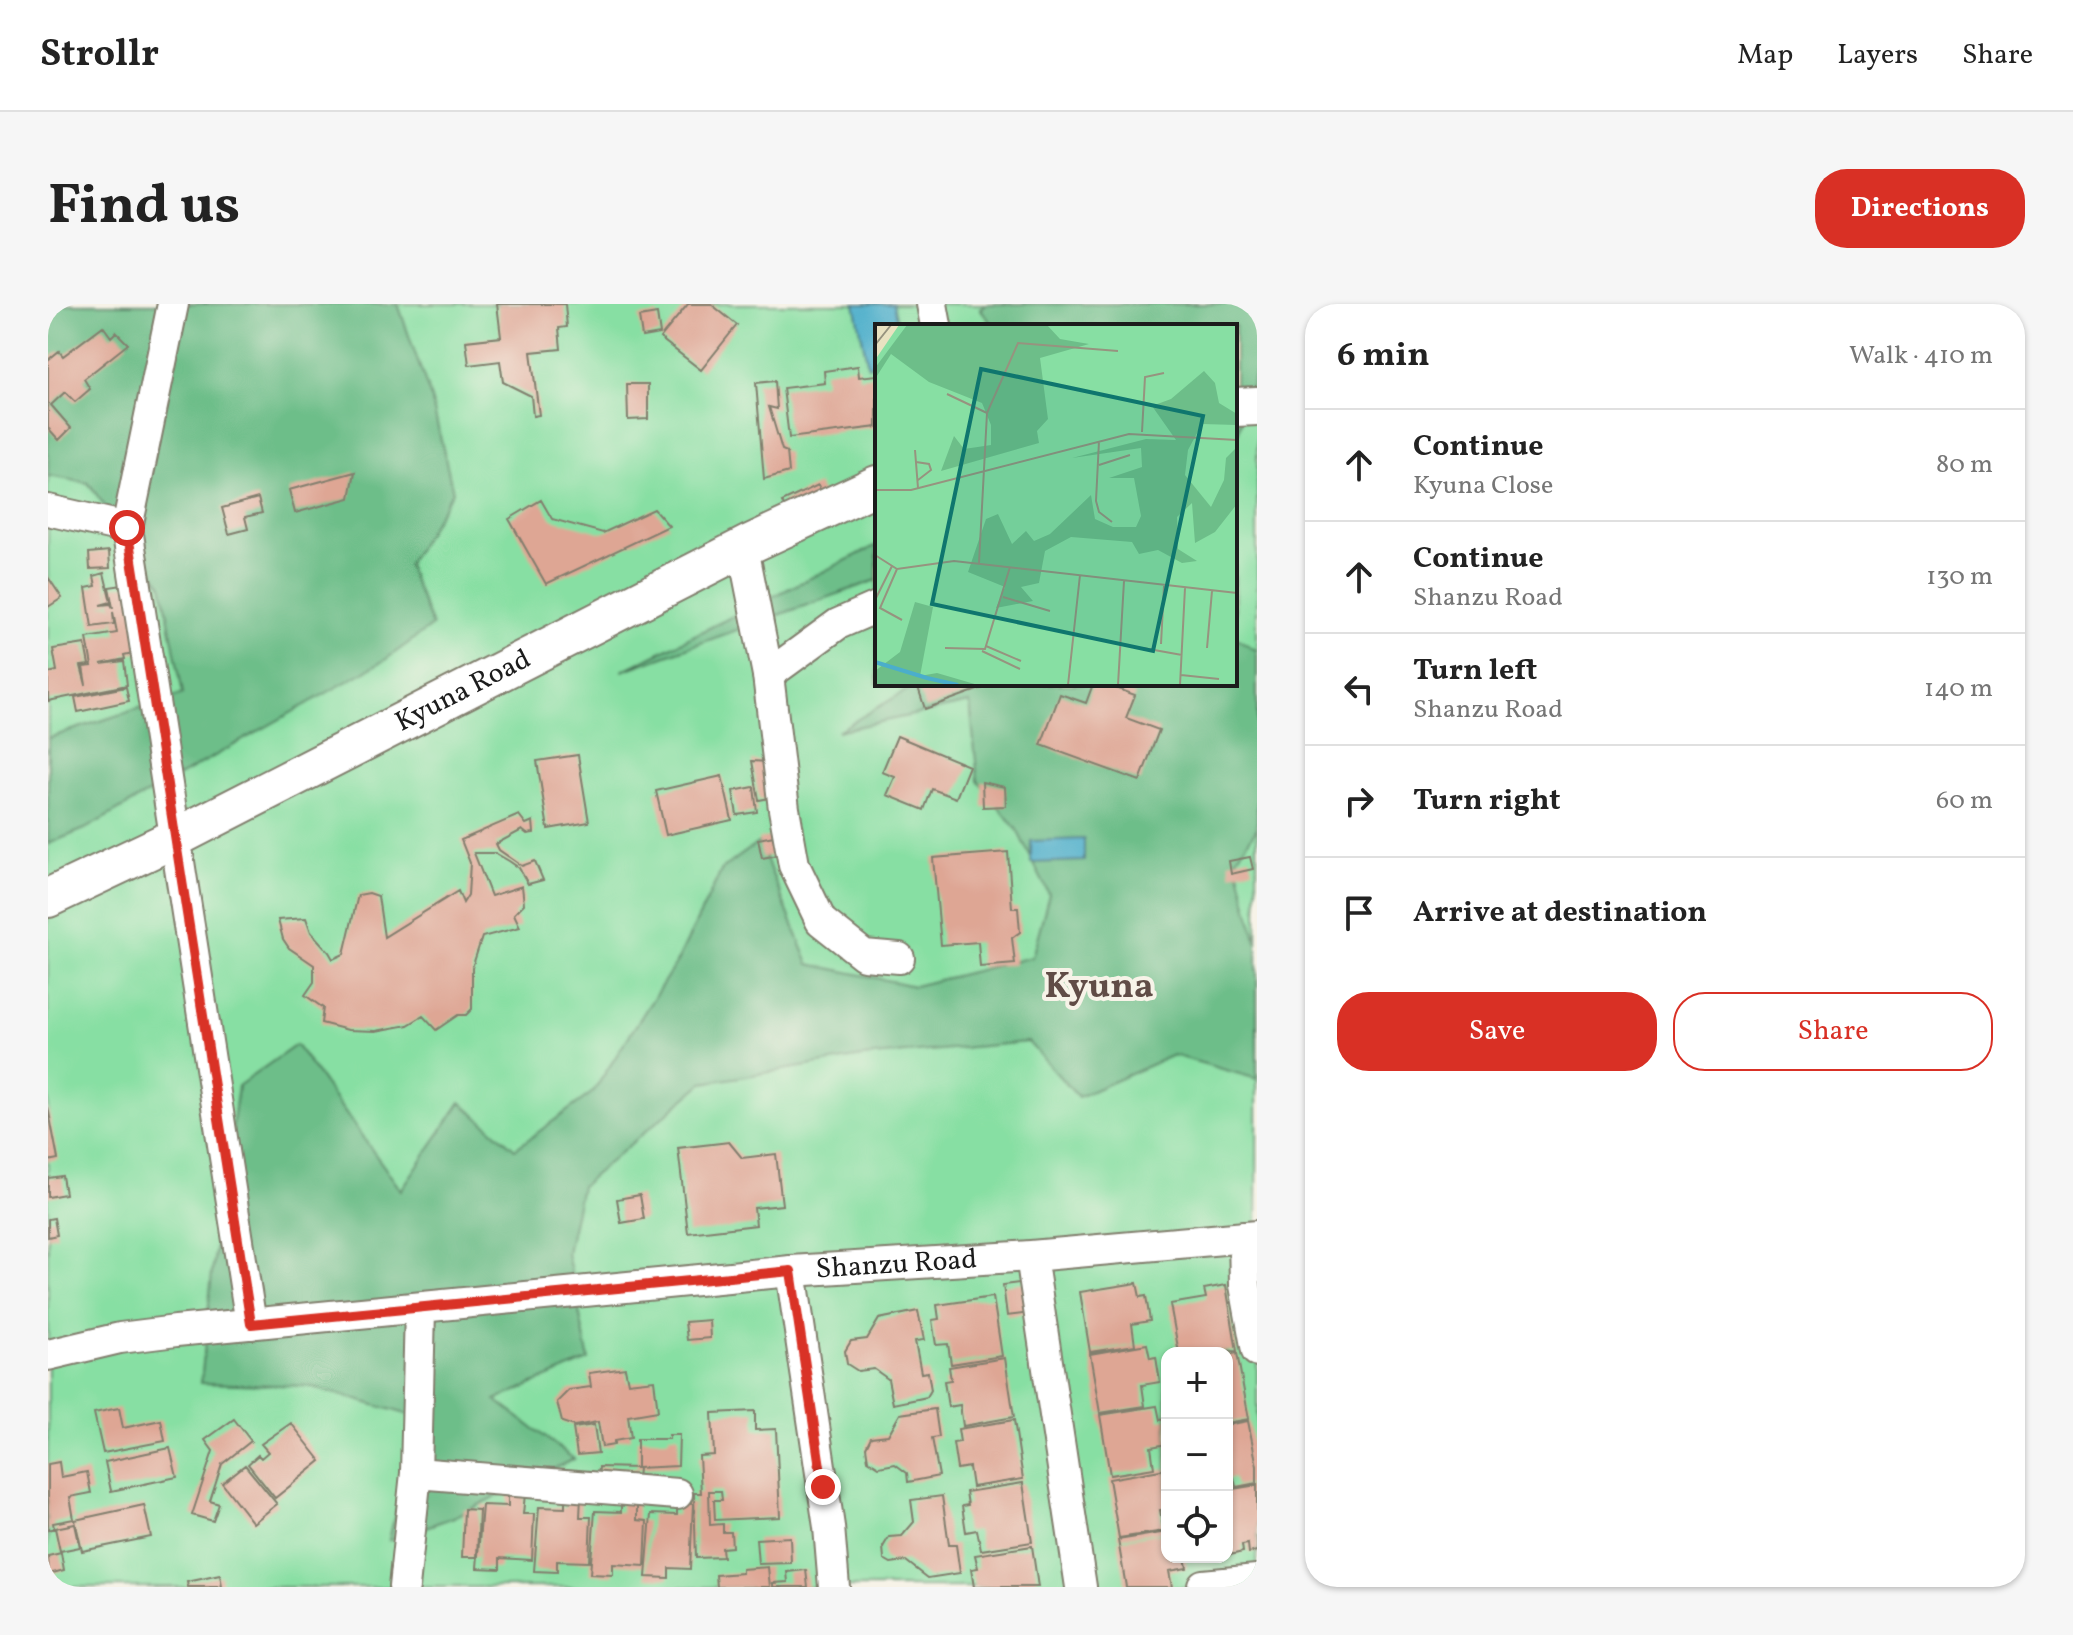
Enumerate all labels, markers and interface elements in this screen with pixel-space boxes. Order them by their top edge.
text: Strollr [40,29,159,82]
text: Map [1737,36,1793,75]
text: Layers [1837,36,1918,75]
text: Share [1962,36,2033,75]
text: Find us [48,169,240,247]
button: Directions [1815,169,2025,248]
inset map [875,324,1237,686]
text: 6 min [1337,333,1430,380]
text: Walk · 410 m [1849,338,1993,374]
text: Continue [1413,426,1544,468]
icon: ahead [1337,443,1381,487]
text: 80 m [1936,447,1993,483]
text: Kyuna Close [1413,468,1553,504]
route start [109,510,145,546]
text: Continue [1413,538,1544,580]
icon: ahead [1337,555,1381,599]
text: 130 m [1926,559,1993,595]
text: Shanzu Road [1413,580,1563,616]
street label: Kyuna Road [389,640,538,742]
text: Turn left [1413,650,1537,692]
icon: left [1337,667,1381,711]
text: 140 m [1924,671,1993,707]
text: Shanzu Road [1413,692,1563,728]
icon: right [1337,779,1381,823]
text: Turn right [1413,780,1561,822]
text: 60 m [1936,783,1993,819]
icon: arrive [1337,891,1381,935]
text: Arrive at destination [1413,892,1707,934]
district label: Kyuna [1044,963,1154,1013]
button: Save [1337,992,1657,1071]
button: Share [1673,992,1993,1071]
street label: Shanzu Road [815,1240,978,1289]
map controls [1161,1347,1233,1563]
button: + [1161,1347,1233,1419]
button: − [1161,1419,1233,1491]
route end [805,1469,841,1505]
button: locate [1161,1491,1233,1563]

